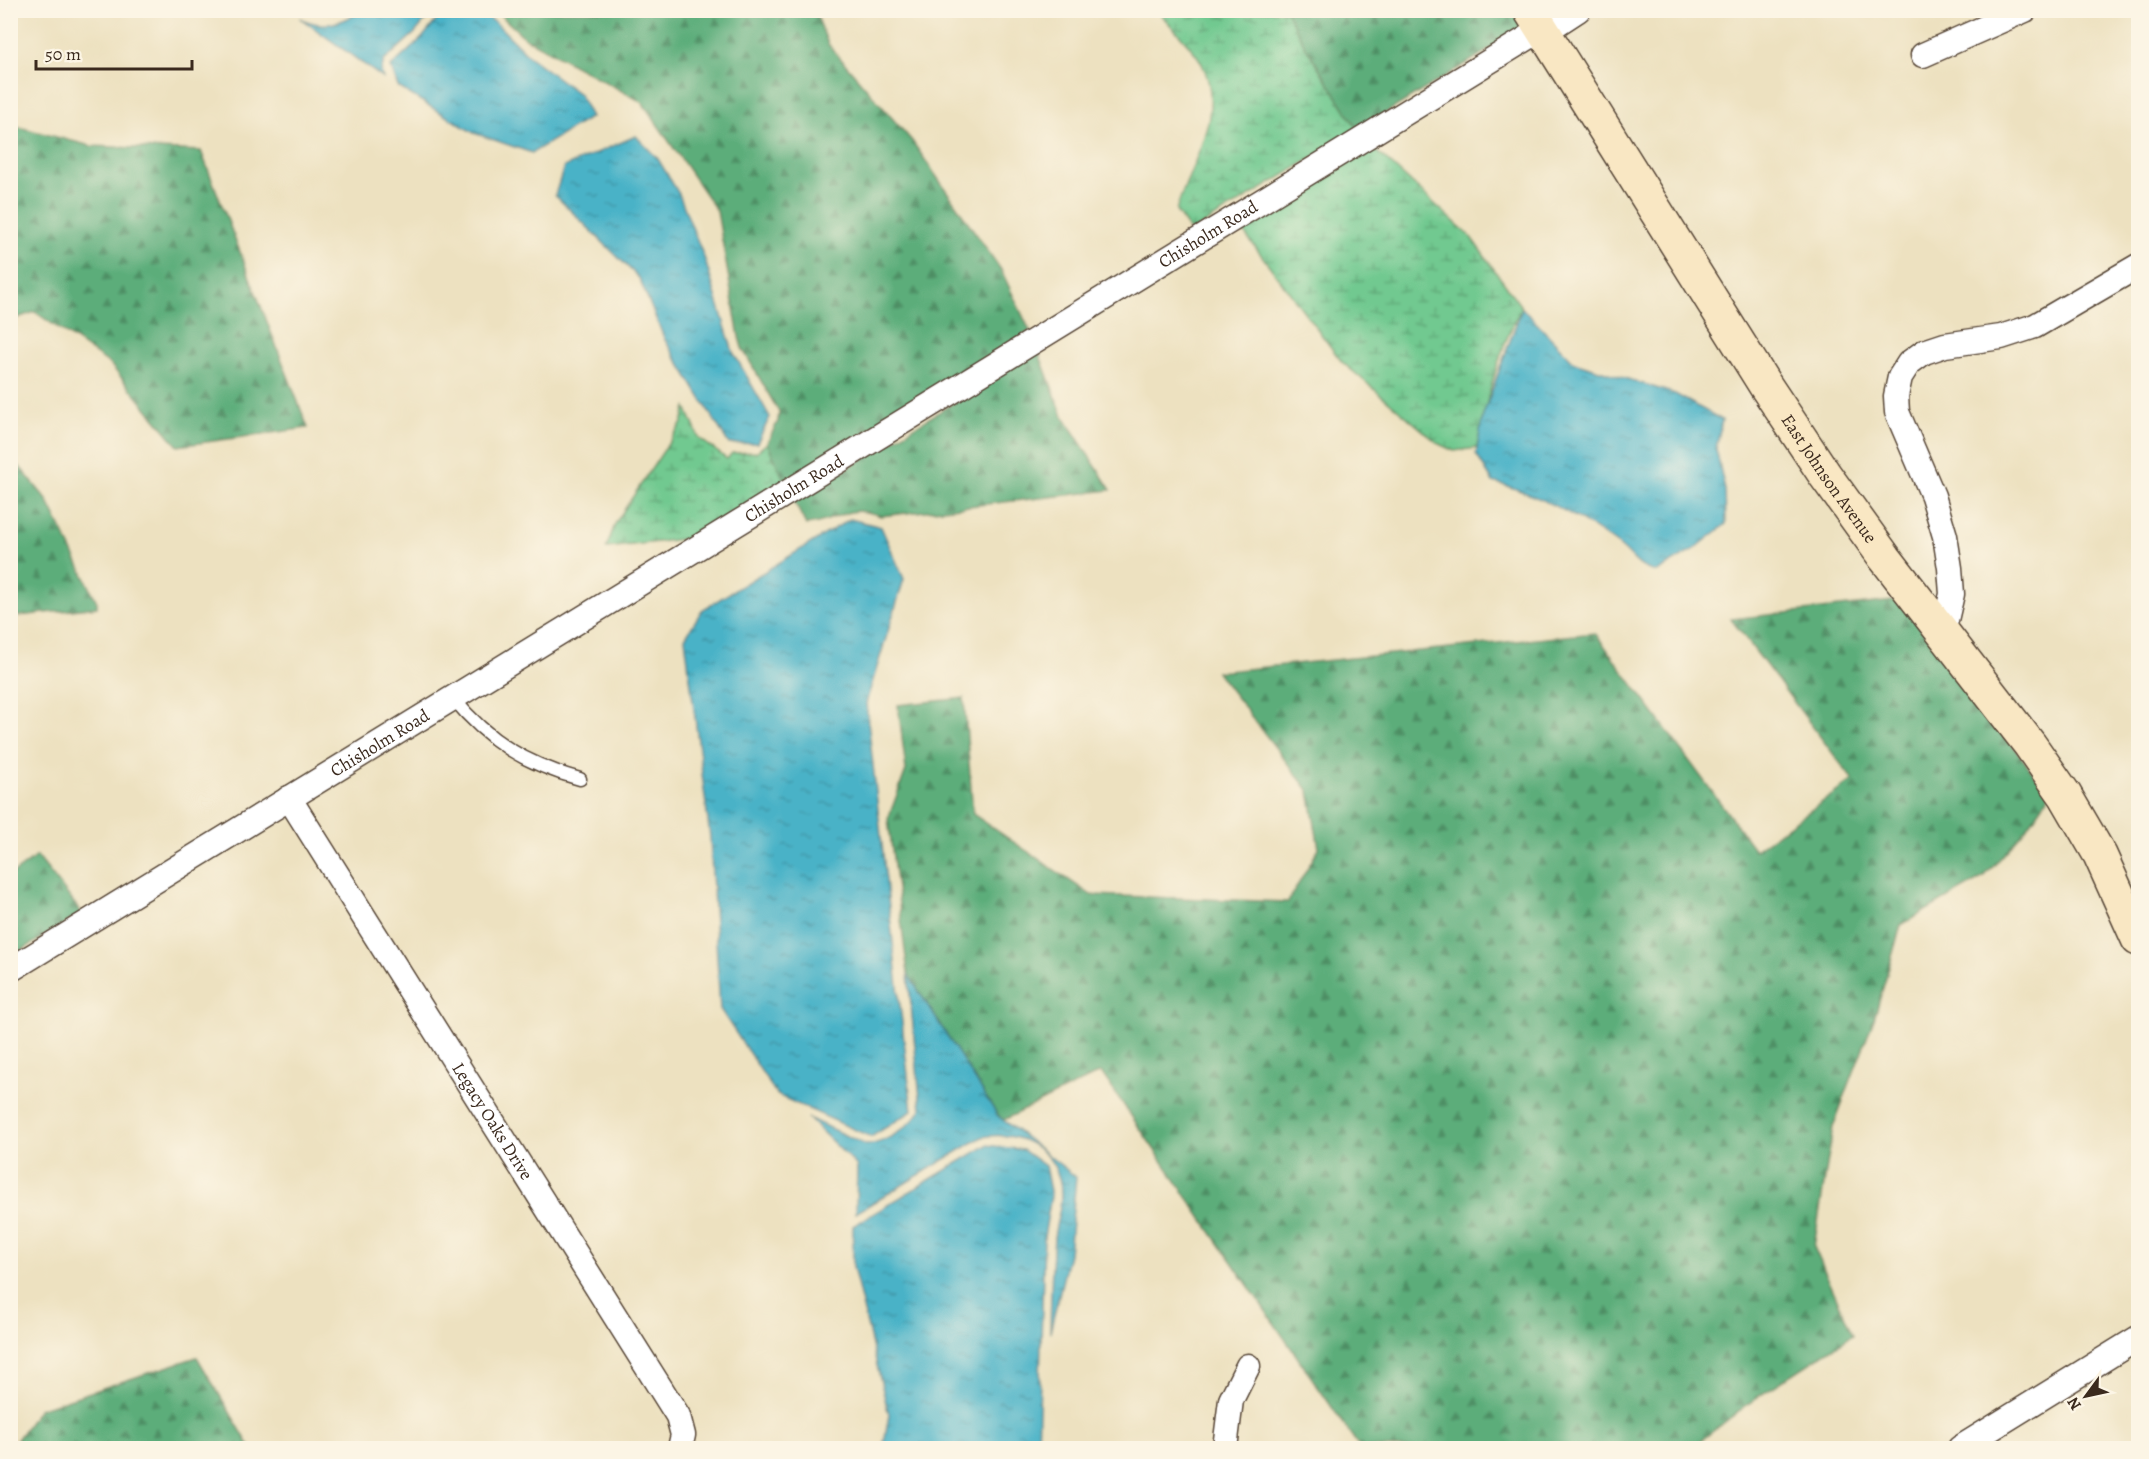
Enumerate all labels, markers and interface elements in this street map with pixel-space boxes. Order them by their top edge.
scale bar [36,33,192,71]
text: 50 m [45,42,81,66]
street label: Chisholm Road [1154,194,1262,274]
street label: East Johnson Avenue [1776,409,1882,548]
street label: Chisholm Road [740,449,848,528]
street label: Chisholm Road [326,703,434,782]
street label: Legacy Oaks Drive [446,1058,538,1185]
north arrow [2056,1366,2116,1426]
text: N [2062,1392,2087,1415]

